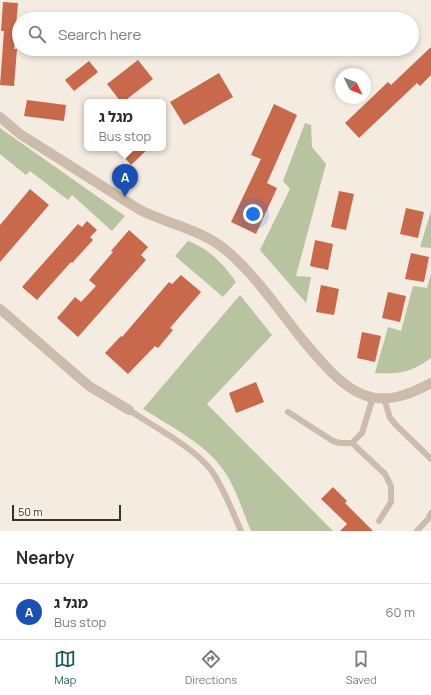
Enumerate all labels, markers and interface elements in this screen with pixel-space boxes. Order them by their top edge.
search box [12,12,419,56]
icon: search [26,23,48,45]
text: Search here [58,24,141,45]
north arrow [335,68,371,104]
popup [84,99,166,151]
text: מגל ג [99,106,133,127]
text: Bus stop [99,127,151,145]
pin: A [112,164,138,197]
your location [243,204,263,224]
scale bar [12,503,121,522]
text: 50 m [18,504,43,519]
text: Nearby [16,546,74,569]
text: מגל ג [54,592,88,613]
text: A [25,603,33,621]
text: 60 m [385,603,415,621]
text: Bus stop [54,613,106,631]
tab: Map [54,648,76,687]
tab: Directions [185,648,237,687]
tab: Saved [346,648,377,687]

